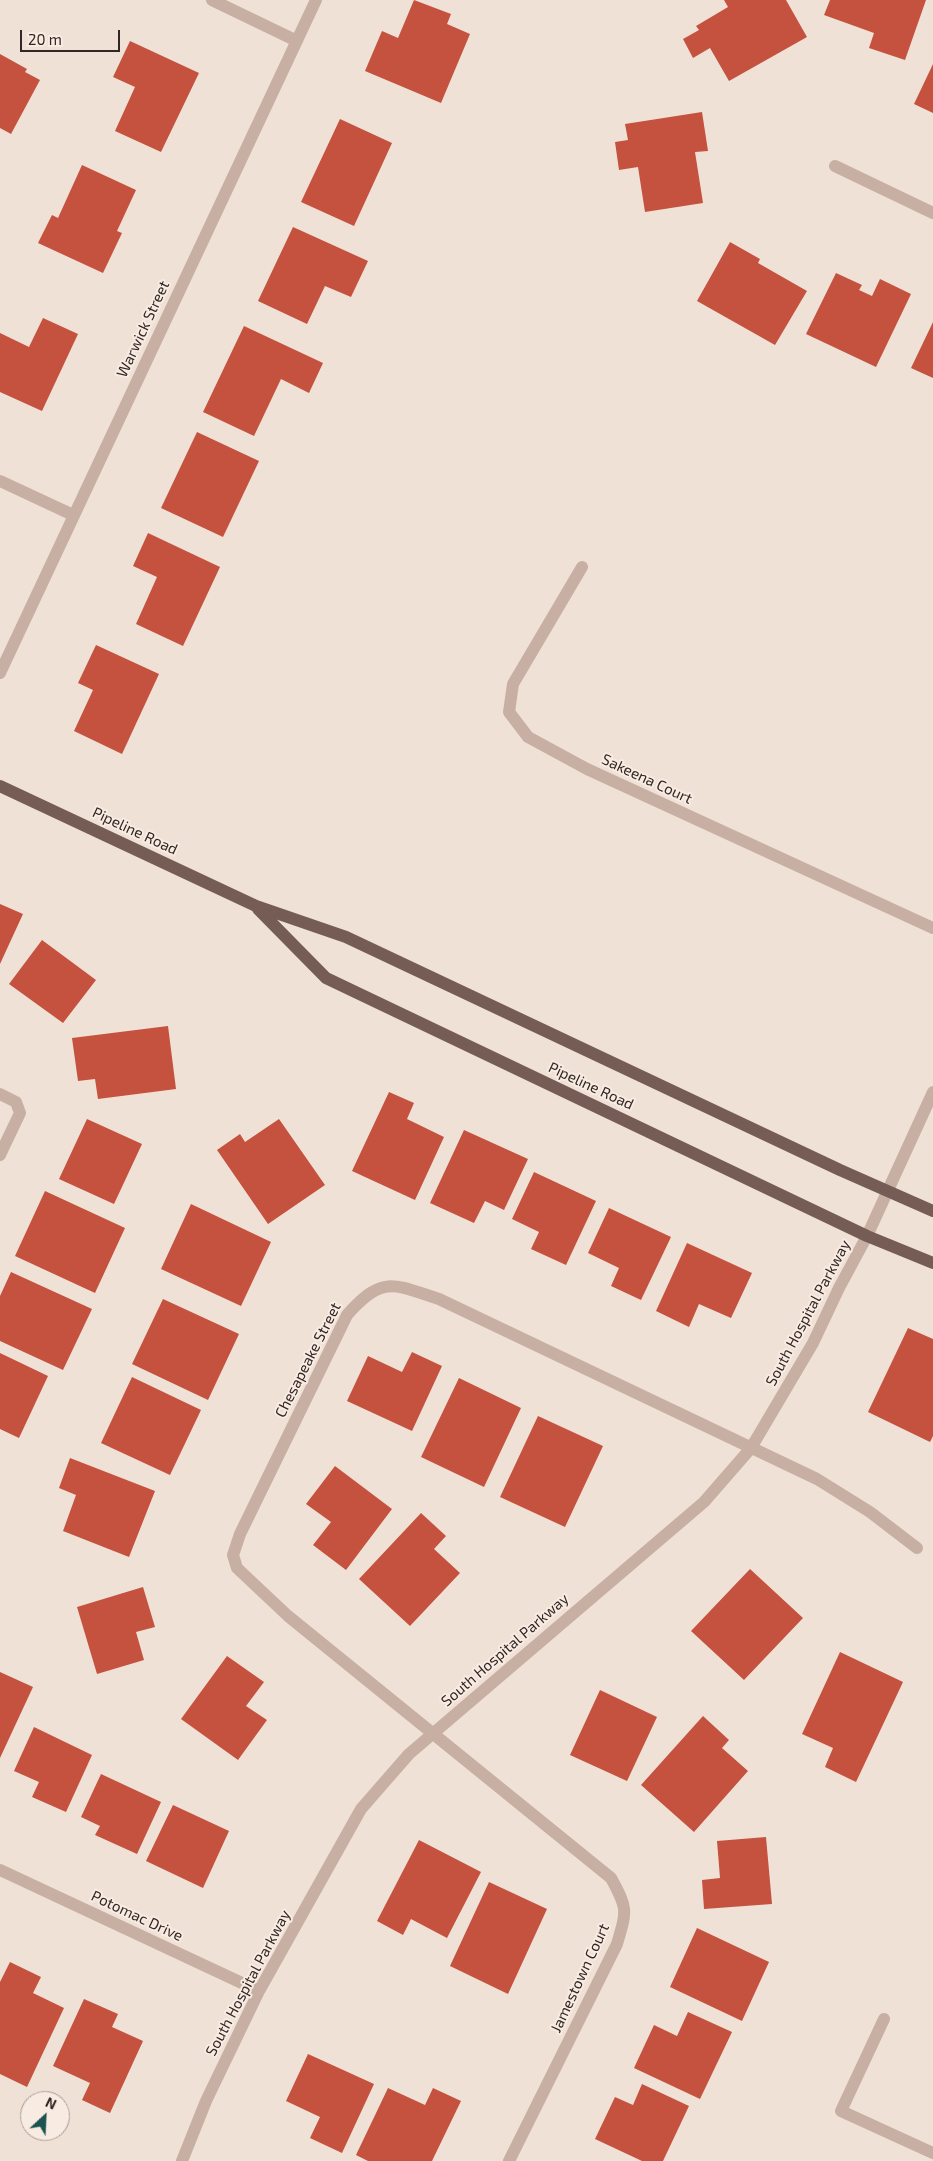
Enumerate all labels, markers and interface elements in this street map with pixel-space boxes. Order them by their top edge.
scale bar [22,20,122,52]
text: 20 m [28,30,62,48]
street label: Warwick Street [113,278,173,380]
street label: Sakeena Court [599,750,695,808]
street label: Pipeline Road [89,803,181,859]
street label: Pipeline Road [545,1058,637,1114]
street label: South Hospital Parkway [762,1237,854,1389]
street label: Chesapeake Street [271,1299,345,1421]
street label: South Hospital Parkway [438,1590,572,1710]
street label: Potomac Drive [88,1887,186,1945]
street label: South Hospital Parkway [202,1907,294,2059]
street label: Jamestown Court [547,1921,613,2035]
north arrow [20,2091,70,2141]
text: N [43,2093,59,2113]

